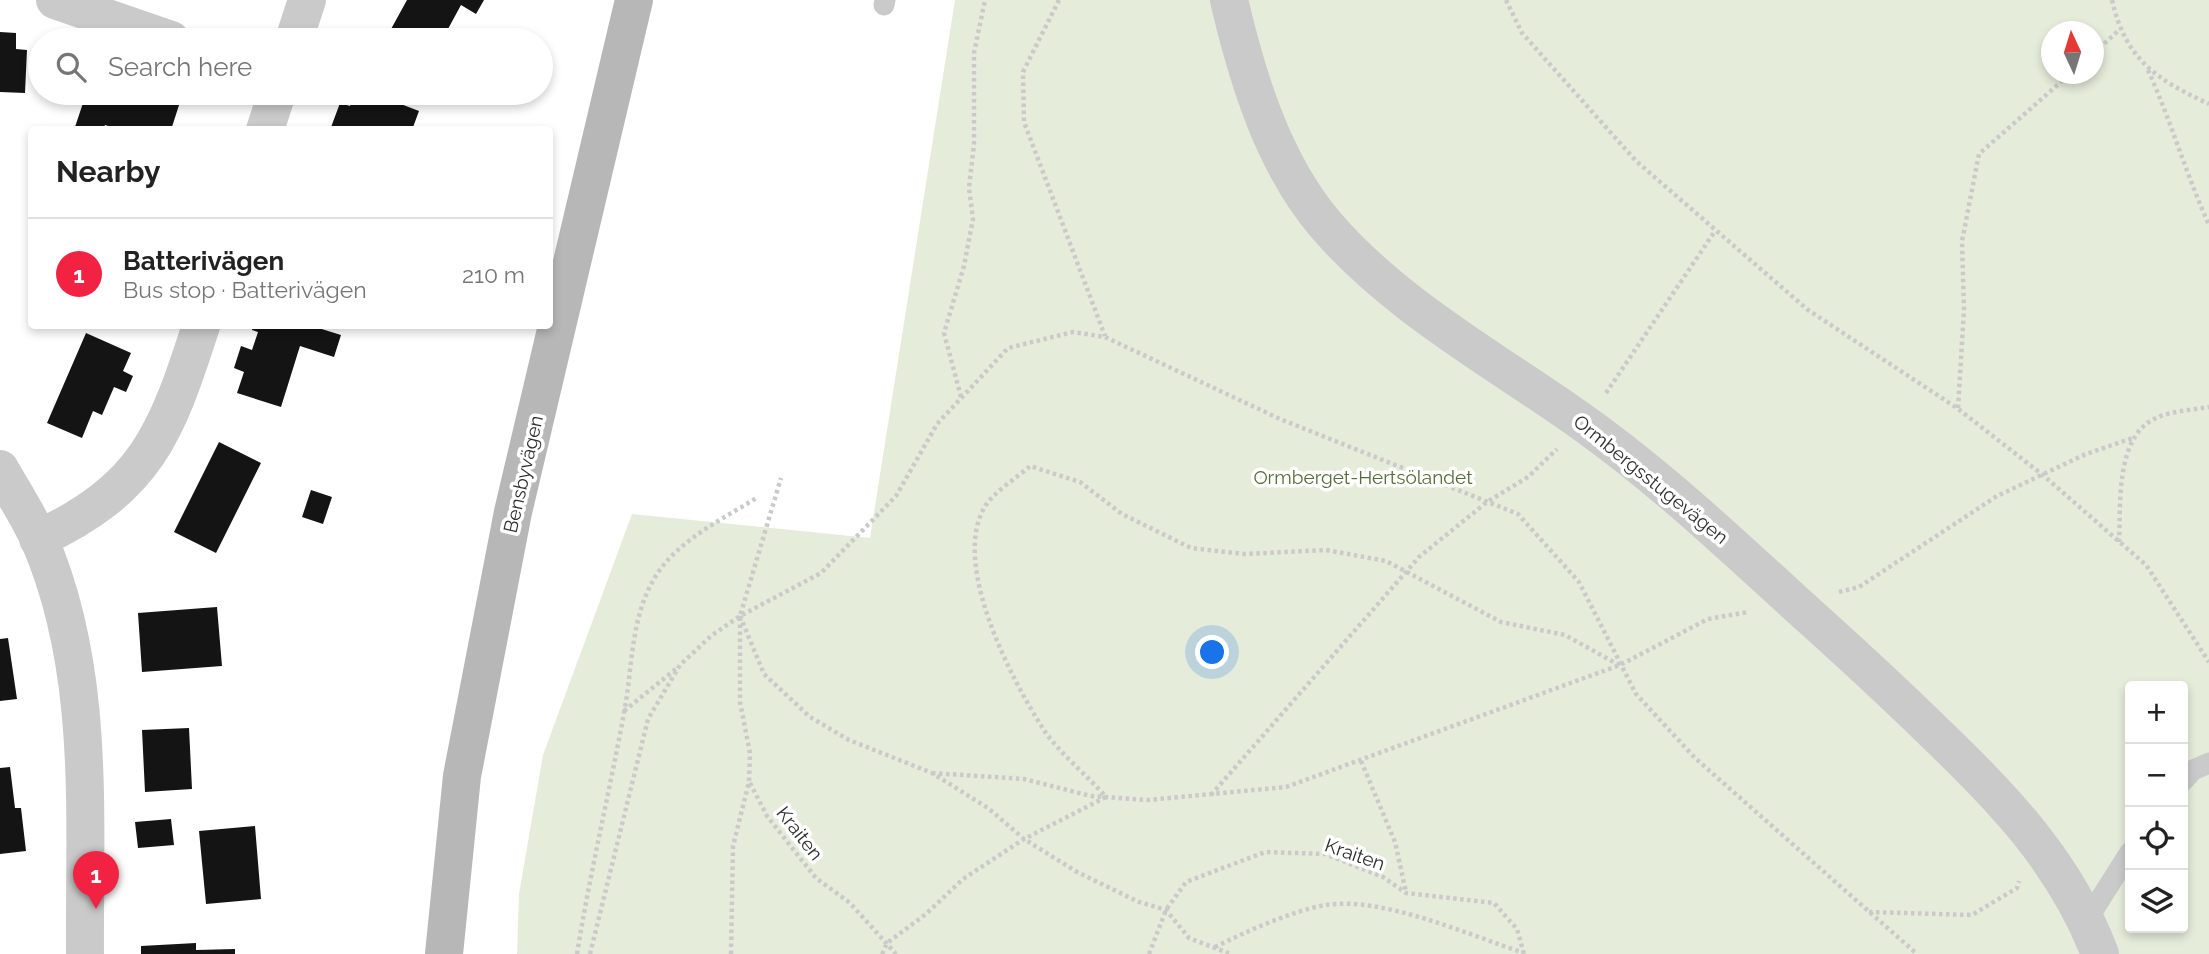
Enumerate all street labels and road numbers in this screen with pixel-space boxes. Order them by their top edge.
street label: Ormbergsstugevägen [1569,410,1733,548]
street label: Bensbyvägen [499,413,547,535]
street label: Kraiten [772,802,828,864]
street label: Kraiten [1322,834,1388,874]

